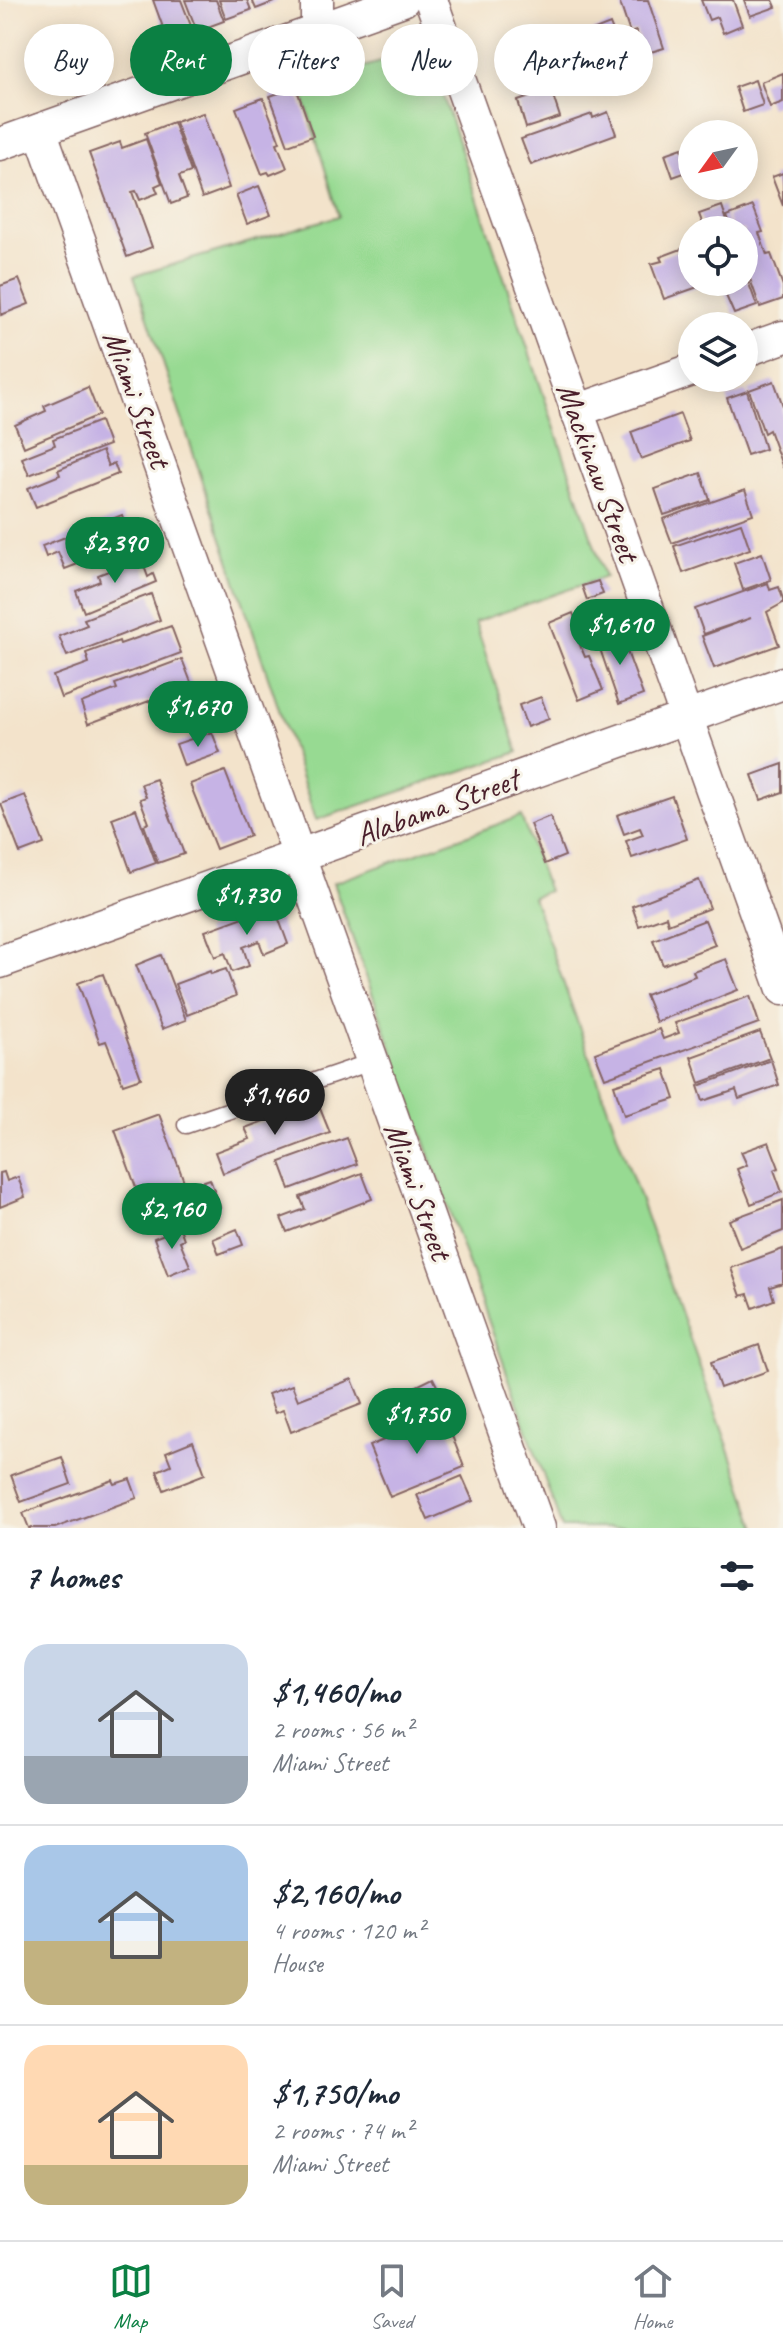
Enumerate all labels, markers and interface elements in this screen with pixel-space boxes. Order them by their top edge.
chip: Buy [24,24,114,96]
chip: Rent [130,24,232,96]
chip: Filters [248,24,365,96]
chip: New [381,24,478,96]
chip: Apartment [494,24,653,96]
north arrow [678,120,758,200]
map controls [678,120,758,392]
button: locate [678,216,758,296]
button: layers [678,312,758,392]
street label: Miami Street [93,325,182,476]
street label: Mackinaw Street [547,377,650,570]
pin: $2,390 [50,517,180,585]
text: $2,390 [83,526,147,559]
pin: $1,610 [555,599,685,667]
text: $1,610 [588,608,652,641]
pin: $1,670 [133,681,263,749]
text: $1,670 [166,690,230,723]
street label: Alabama Street [350,757,528,855]
pin: $1,730 [182,869,312,937]
text: $1,730 [215,878,279,911]
pin: $1,460 [210,1069,340,1137]
text: $1,460 [243,1078,307,1111]
street label: Miami Street [374,1117,463,1268]
pin: $2,160 [107,1183,237,1251]
text: $2,160 [140,1192,204,1225]
pin: $1,750 [352,1388,482,1456]
text: $1,750 [385,1397,449,1430]
icon: filters [715,1554,759,1598]
text: 7 homes [24,1555,120,1598]
text: $1,460/mo [272,1670,400,1713]
icon: home [88,1676,184,1772]
text: 2 rooms · 56 m² [272,1713,413,1746]
text: Miami Street [272,1746,388,1779]
text: $2,160/mo [272,1871,400,1914]
icon: home [88,1877,184,1973]
text: 4 rooms · 120 m² [272,1914,424,1947]
text: House [272,1947,323,1980]
text: $1,750/mo [272,2071,398,2114]
icon: home [88,2077,184,2173]
text: 2 rooms · 74 m² [272,2114,413,2147]
text: Miami Street [272,2147,388,2180]
tab: Map [109,2259,153,2335]
tab: Saved [370,2259,414,2335]
tab: Home [631,2259,675,2335]

